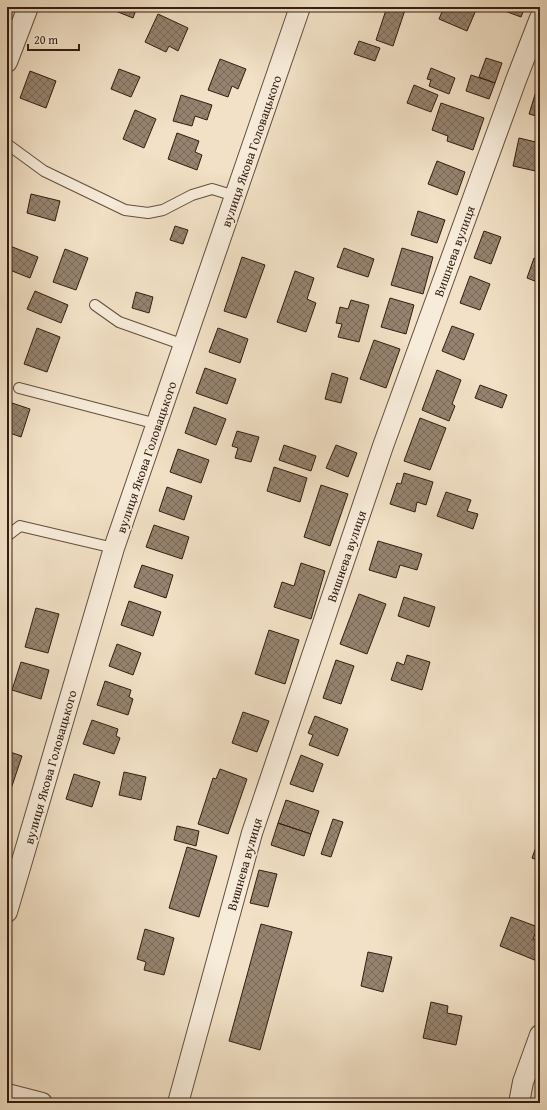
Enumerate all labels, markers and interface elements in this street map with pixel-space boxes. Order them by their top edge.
scale bar [28,26,79,52]
text: 20 m [34,31,58,48]
street label: вулиця Якова Головацького [217,72,287,230]
street label: Вишнева вулиця [429,203,480,299]
street label: вулиця Якова Головацького [112,378,182,536]
street label: Вишнева вулиця [322,507,371,605]
street label: вулиця Якова Головацького [19,688,82,846]
street label: Вишнева вулиця [222,815,267,913]

